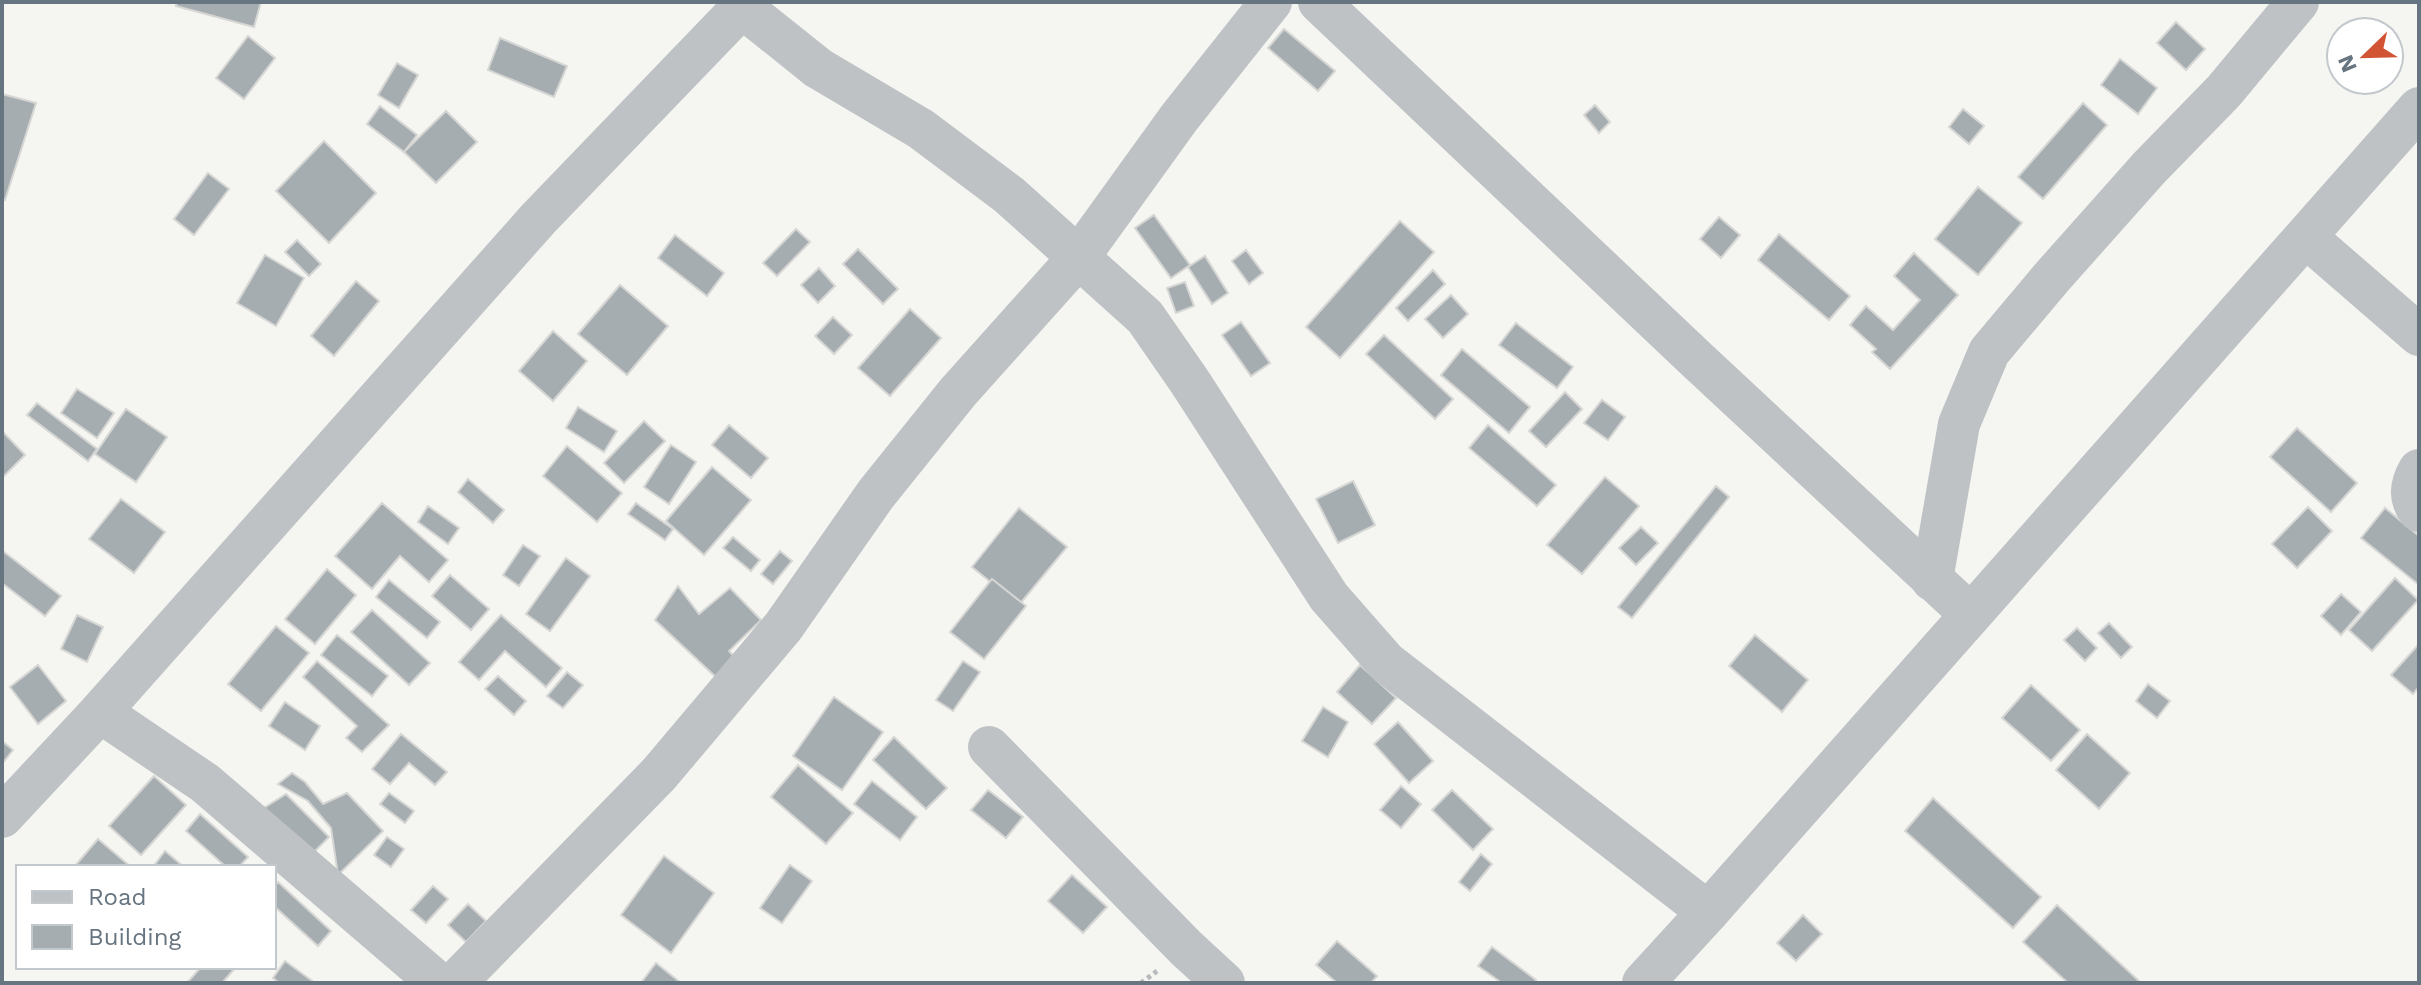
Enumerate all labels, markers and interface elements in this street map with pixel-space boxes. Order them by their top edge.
north arrow [2325,16,2405,96]
text: N [2332,51,2362,76]
legend [16,865,276,969]
text: Road [88,883,147,911]
text: Building [88,923,181,951]

